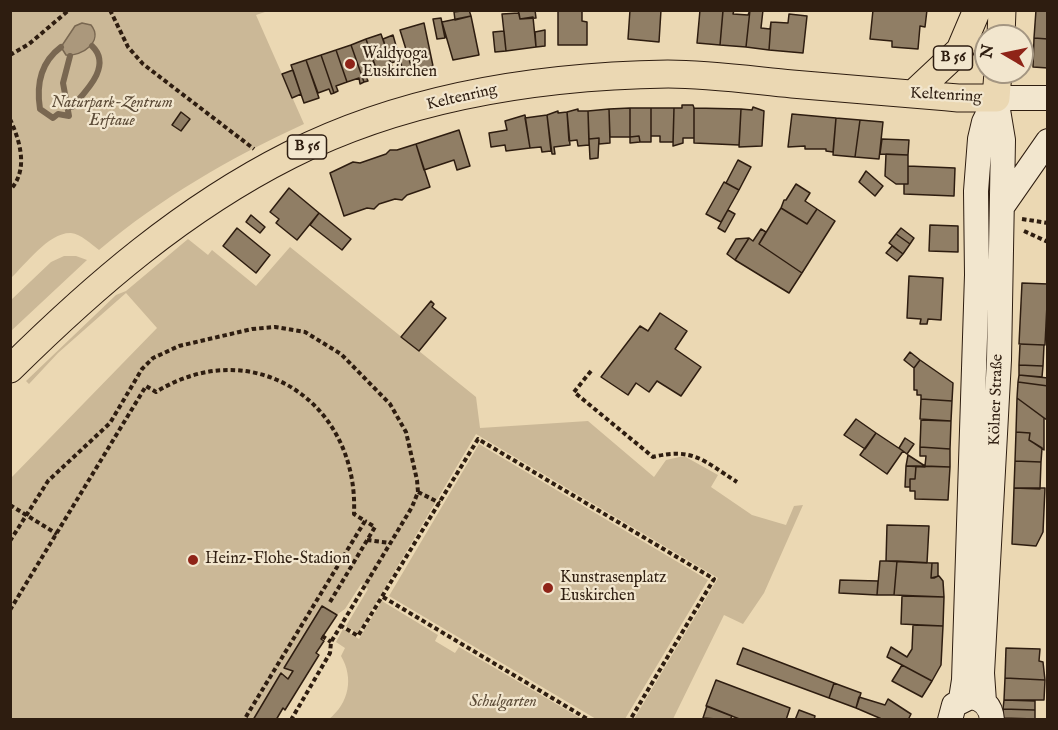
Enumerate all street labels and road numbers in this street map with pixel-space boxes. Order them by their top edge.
road number: B 56 [934,46,972,70]
street label: Keltenring [425,81,499,115]
street label: Keltenring [910,85,982,107]
road number: B 56 [288,135,326,159]
street label: Kölner Straße [986,354,1008,446]

